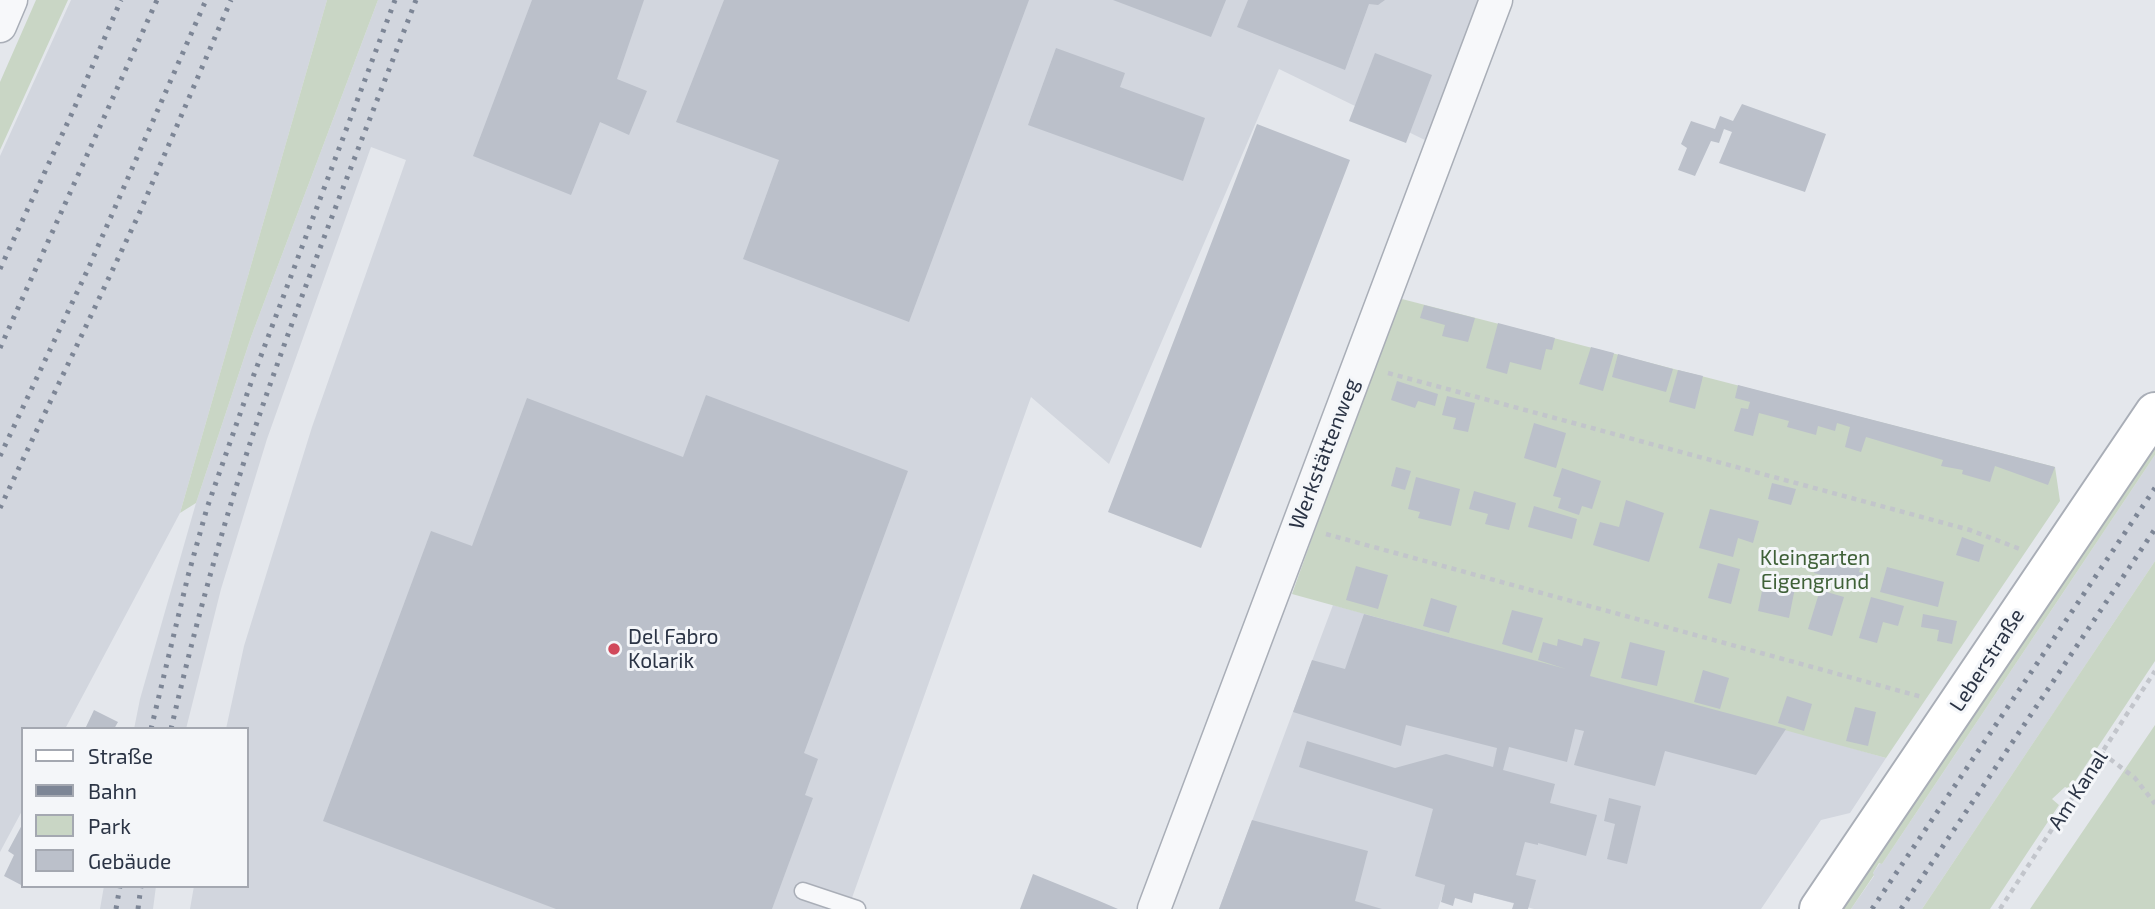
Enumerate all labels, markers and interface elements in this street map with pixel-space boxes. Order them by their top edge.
street label: Werkstättenweg [1284,375,1364,533]
park label: Kleingarten Eigengrund [1760,545,1870,595]
street label: Leberstraße [1944,604,2030,716]
place label: Del Fabro Kolarik [628,624,719,674]
marker: Del Fabro Kolarik [606,641,622,657]
legend [21,727,248,888]
text: Straße [88,743,153,768]
street label: Am Kanal [2043,745,2113,835]
text: Bahn [88,778,137,803]
text: Park [88,813,131,838]
text: Gebäude [88,848,171,873]

